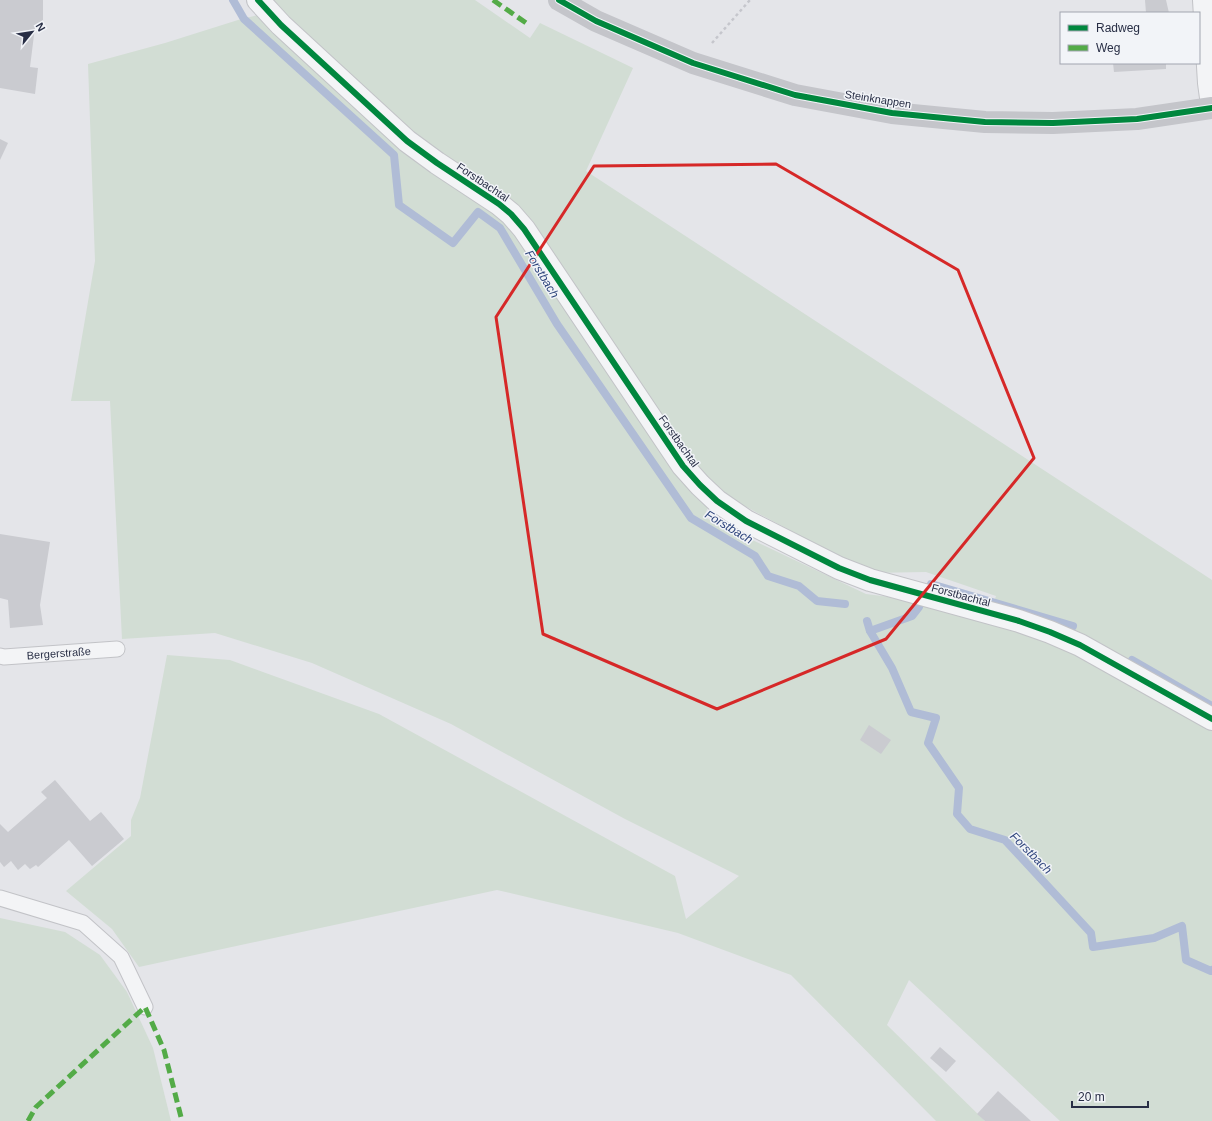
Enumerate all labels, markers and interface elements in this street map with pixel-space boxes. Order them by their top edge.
north arrow [12,12,52,52]
legend [1060,12,1200,64]
text: N [33,21,48,33]
text: Radweg [1096,21,1140,35]
text: Weg [1096,41,1120,55]
street label: Steinknappen [844,88,912,110]
street label: Forstbachtal [455,160,511,204]
water label: Forstbach [522,248,562,301]
street label: Forstbachtal [657,413,701,469]
water label: Forstbach [703,507,756,547]
street label: Forstbachtal [930,581,992,609]
street label: Bergerstraße [26,645,91,661]
water label: Forstbach [1007,829,1055,877]
scale bar [1072,1083,1148,1109]
text: 20 m [1078,1090,1105,1104]

